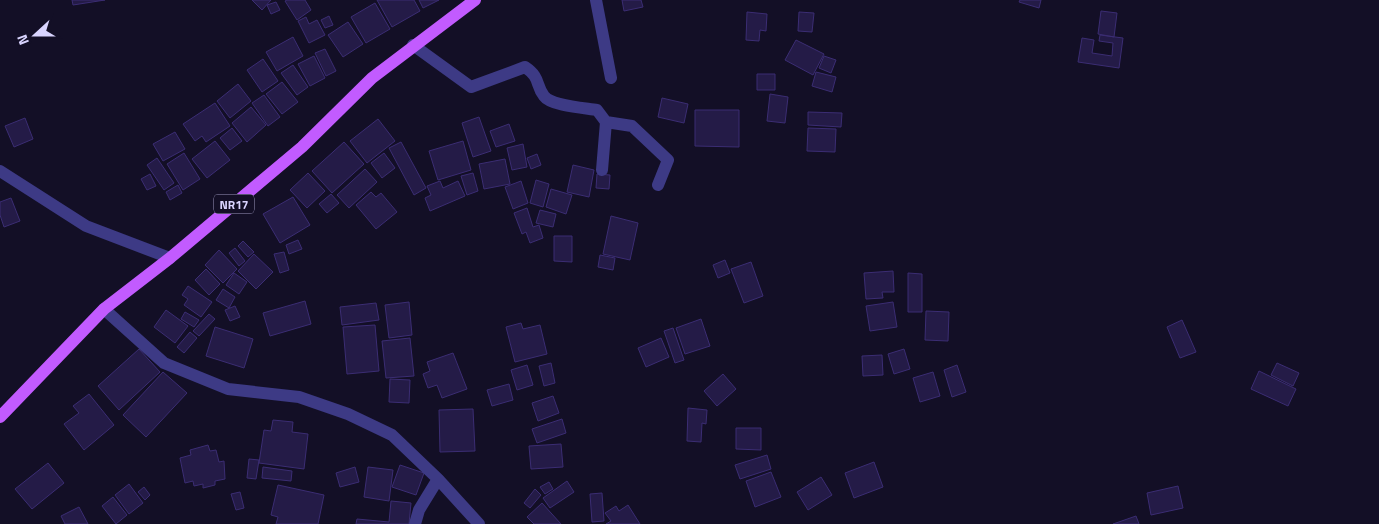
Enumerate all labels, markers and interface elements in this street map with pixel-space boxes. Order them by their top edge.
north arrow [10,10,60,60]
text: N [11,32,34,48]
road number: NR17 [214,194,254,213]

